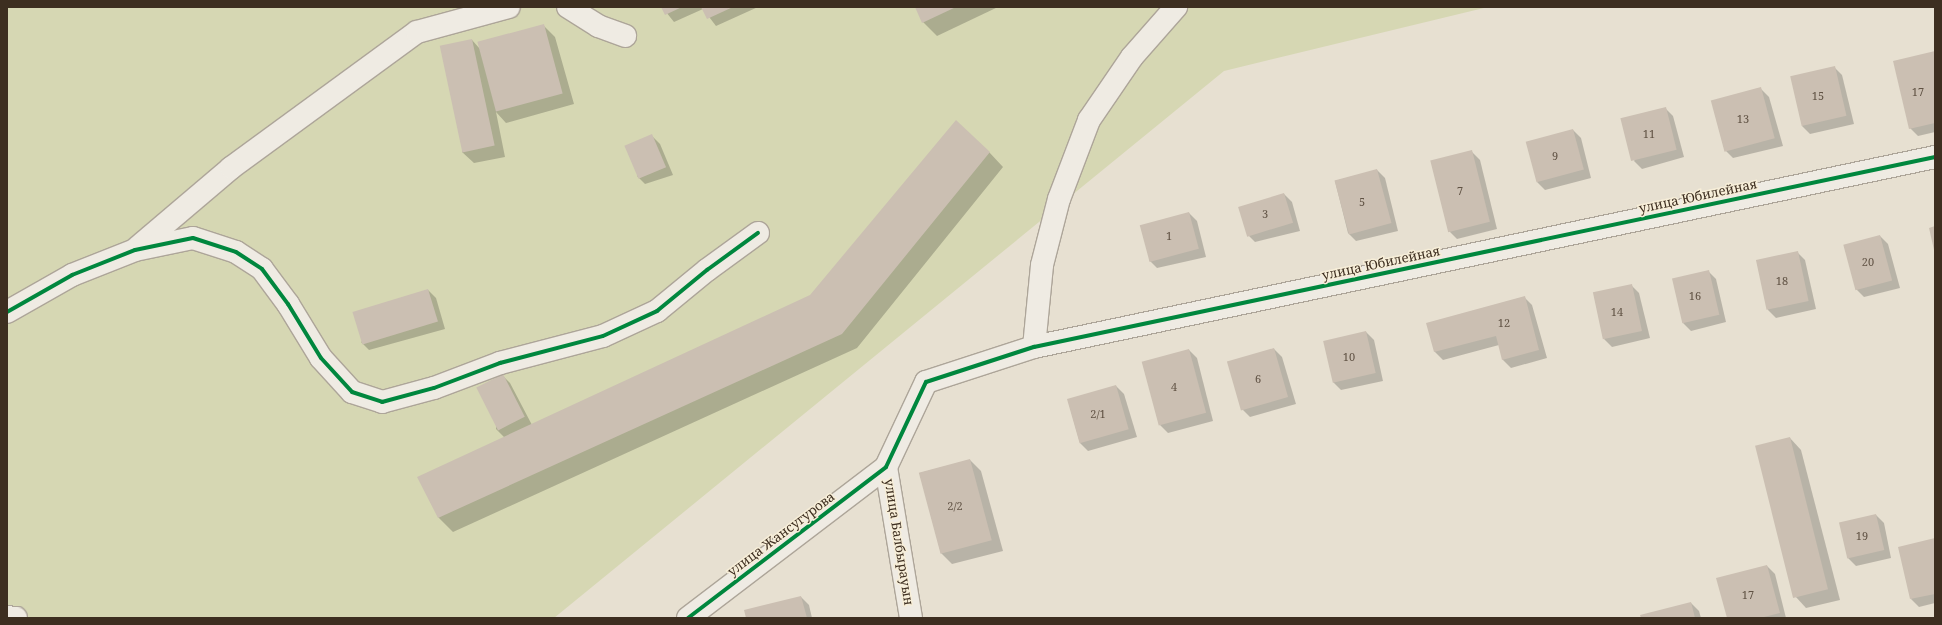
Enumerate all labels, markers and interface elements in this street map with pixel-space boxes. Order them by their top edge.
house number: 17 [1912,85,1924,99]
house number: 15 [1812,89,1824,103]
house number: 13 [1737,112,1749,126]
house number: 11 [1643,127,1655,141]
house number: 9 [1552,149,1558,163]
street label: улица Юбилейная [1638,176,1758,216]
house number: 7 [1457,184,1463,198]
house number: 5 [1359,195,1365,209]
house number: 3 [1262,207,1268,221]
house number: 1 [1166,229,1172,243]
street label: улица Юбилейная [1321,243,1441,283]
house number: 20 [1862,255,1874,269]
house number: 18 [1776,274,1788,288]
house number: 16 [1689,289,1701,303]
house number: 14 [1611,305,1623,319]
house number: 12 [1498,316,1510,330]
house number: 10 [1343,350,1355,364]
house number: 6 [1255,372,1261,386]
house number: 4 [1171,380,1177,394]
house number: 2/1 [1090,407,1106,421]
street label: улица Балбырауын [881,478,917,606]
street label: улица Жансугурова [724,489,838,579]
house number: 2/2 [947,499,963,513]
house number: 19 [1856,529,1868,543]
house number: 17 [1742,588,1754,602]

